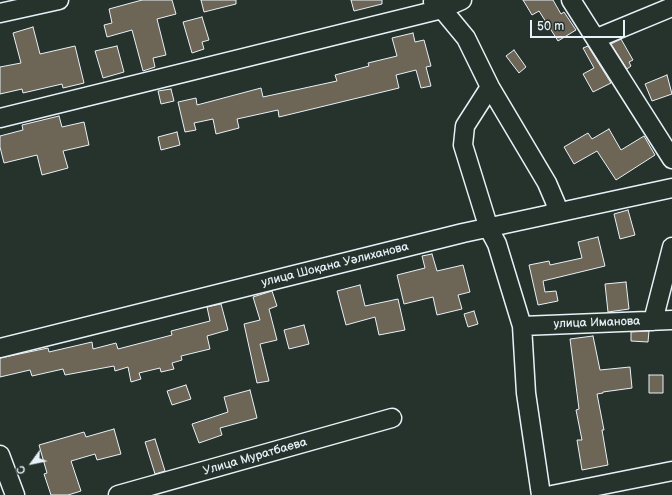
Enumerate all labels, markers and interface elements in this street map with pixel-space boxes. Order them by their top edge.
scale bar [532,12,627,38]
text: 50 m [537,19,564,34]
street label: улица Шоқана Уәлиханова [260,240,410,290]
street label: улица Иманова [553,314,641,332]
street label: Улица Муратбаева [201,435,309,479]
north arrow [12,443,52,483]
text: С [14,463,29,477]

